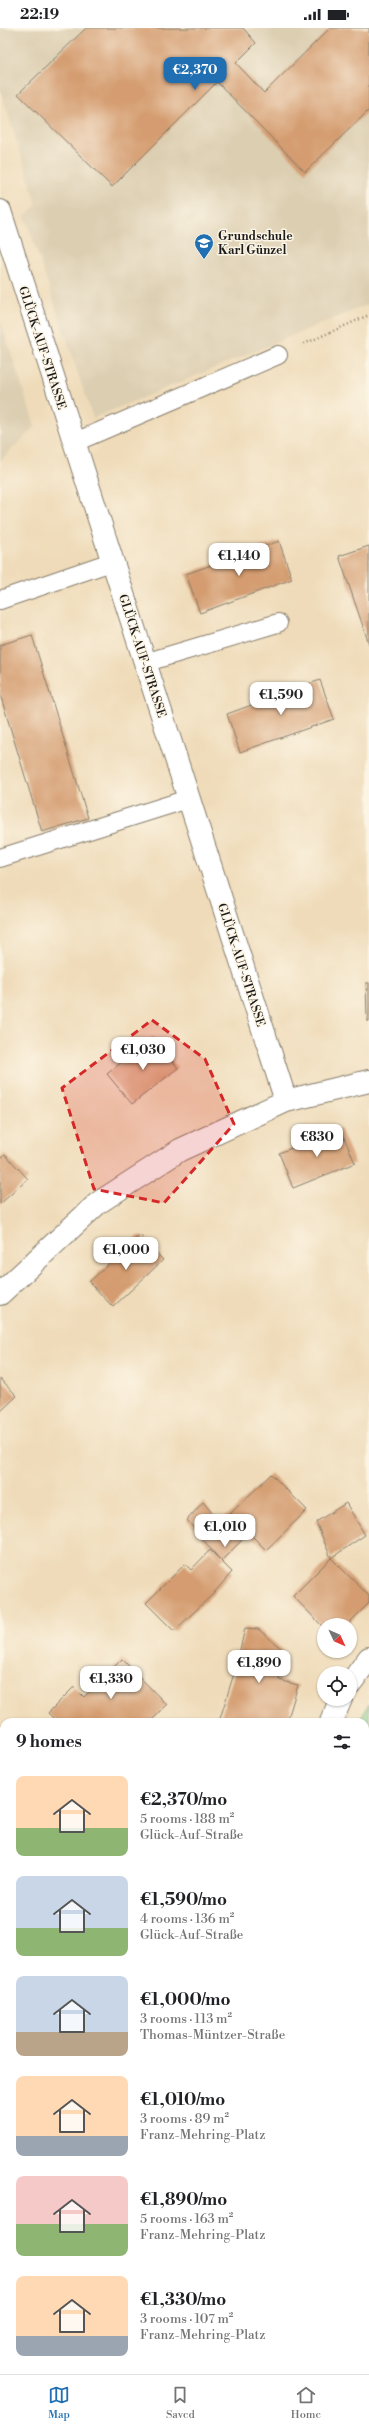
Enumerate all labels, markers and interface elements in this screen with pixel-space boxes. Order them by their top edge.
text: 22:19 [20,5,59,24]
pin: €2,370 [162,57,228,91]
text: €2,370 [173,62,217,78]
place label: Grundschule Karl Günzel [218,229,293,258]
school or university icon: Grundschule Karl Günzel [193,232,215,260]
street label: GLÜCK-AUF-STRASSE [15,284,71,412]
pin: €1,140 [206,543,272,577]
text: €1,140 [218,548,260,564]
street label: GLÜCK-AUF-STRASSE [115,592,171,720]
pin: €1,590 [248,682,314,716]
text: €1,590 [259,687,303,703]
street label: GLÜCK-AUF-STRASSE [214,901,270,1029]
pin: €1,030 [110,1037,176,1071]
text: €1,030 [120,1042,166,1058]
pin: €830 [293,1124,341,1158]
text: €830 [300,1129,334,1145]
pin: €1,000 [93,1237,159,1271]
text: €1,000 [102,1242,150,1258]
pin: €1,010 [192,1514,258,1548]
text: €1,010 [203,1519,247,1535]
north arrow [317,1618,357,1658]
map controls [317,1618,357,1706]
pin: €1,890 [226,1650,292,1684]
text: €1,890 [237,1655,281,1671]
pin: €1,330 [78,1666,144,1700]
button: locate [317,1666,357,1706]
text: €1,330 [89,1671,133,1687]
text: 9 homes [16,1731,82,1753]
icon: filters [331,1731,353,1753]
text: €2,370/mo [140,1789,227,1811]
icon: home [48,1792,96,1840]
text: 5 rooms · 188 m² [140,1811,234,1827]
text: Glück-Auf-Straße [140,1827,243,1843]
text: €1,590/mo [140,1889,227,1911]
icon: home [48,1892,96,1940]
text: 4 rooms · 136 m² [140,1911,234,1927]
text: Glück-Auf-Straße [140,1927,243,1943]
text: €1,000/mo [140,1989,230,2011]
icon: home [48,1992,96,2040]
text: 3 rooms · 113 m² [140,2011,232,2027]
text: Thomas-Müntzer-Straße [140,2027,285,2043]
text: €1,010/mo [140,2089,225,2111]
icon: home [48,2092,96,2140]
text: 3 rooms · 89 m² [140,2111,229,2127]
text: Franz-Mehring-Platz [140,2127,265,2143]
text: €1,890/mo [140,2189,227,2211]
icon: home [48,2192,96,2240]
text: 5 rooms · 163 m² [140,2211,233,2227]
text: Franz-Mehring-Platz [140,2227,265,2243]
text: €1,330/mo [140,2289,226,2311]
icon: home [48,2292,96,2340]
text: 3 rooms · 107 m² [140,2311,233,2327]
text: Franz-Mehring-Platz [140,2327,265,2343]
tab: Map [48,2384,70,2422]
tab: Saved [166,2384,195,2422]
tab: Home [291,2384,321,2422]

